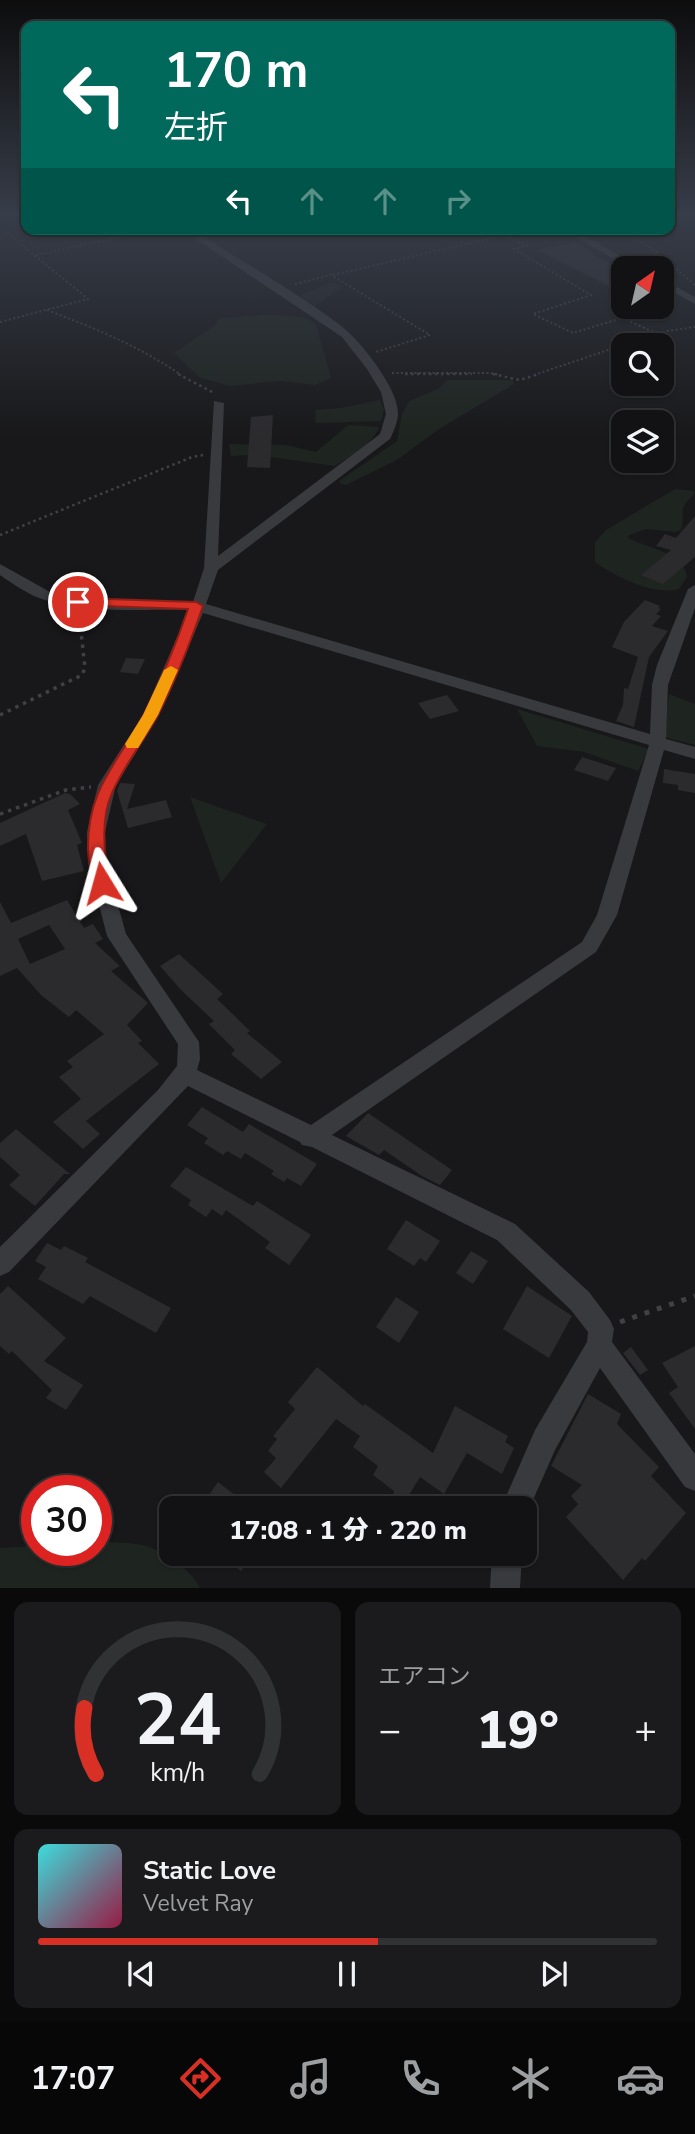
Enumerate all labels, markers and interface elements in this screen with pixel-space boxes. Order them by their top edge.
text: 170 m [164,37,308,104]
icon: left [49,49,140,140]
text: 左折 [164,106,228,149]
icon: left [220,182,258,220]
icon: ahead [293,182,331,220]
icon: ahead [366,182,404,220]
icon: right [439,182,477,220]
north arrow [611,256,674,318]
map controls [611,256,674,473]
button: search [611,333,674,396]
button: layers [611,410,674,473]
pin [48,572,108,632]
icon: arrive [59,583,97,621]
position arrow [65,846,139,920]
speed limit sign: 30 [21,1475,112,1566]
text: 17:08 · 1 分 · 220 m [229,1513,467,1548]
text: エアコン [379,1661,471,1692]
text: 24 [134,1671,221,1771]
text: 19° [477,1695,559,1766]
text: − [379,1705,401,1756]
text: + [634,1705,657,1756]
text: km/h [150,1756,205,1790]
text: Static Love [143,1853,276,1888]
text: Velvet Ray [143,1888,253,1919]
icon: previous [122,1955,160,1993]
icon: pause [328,1955,366,1993]
icon: next [535,1955,573,1993]
icon: directions [176,2054,225,2103]
icon: music [286,2054,335,2103]
icon: phone [396,2054,445,2103]
icon: climate [506,2054,555,2103]
icon: car [616,2054,665,2103]
text: 17:07 [30,2057,115,2100]

